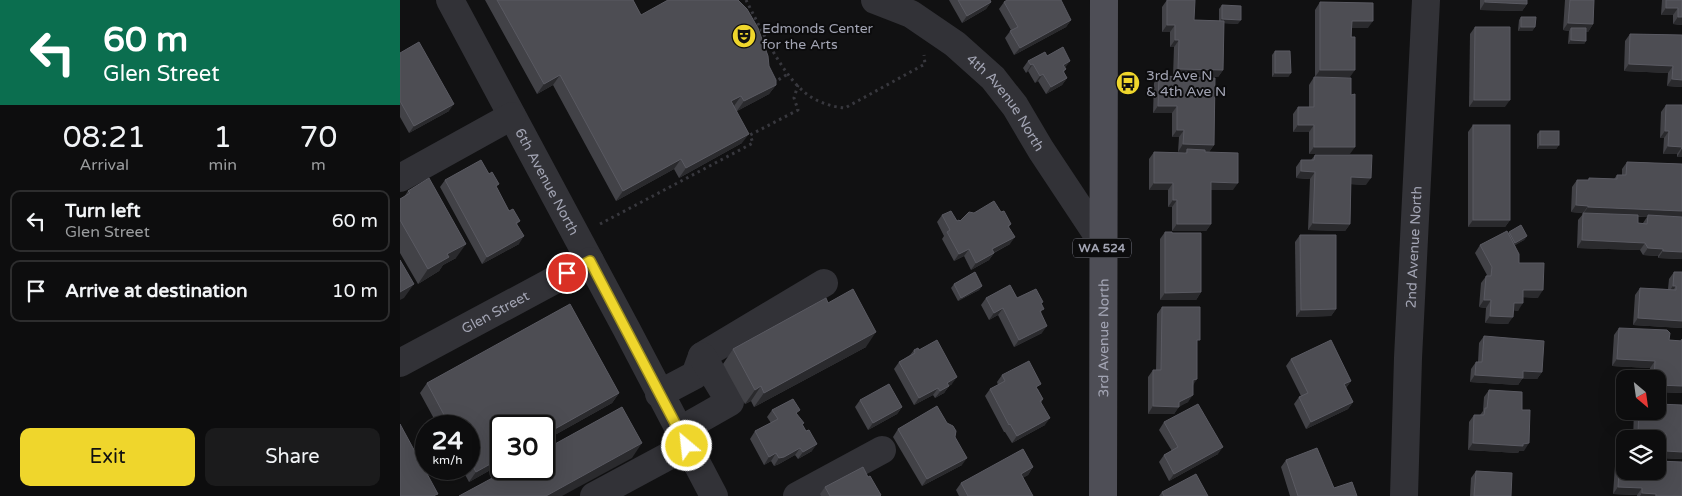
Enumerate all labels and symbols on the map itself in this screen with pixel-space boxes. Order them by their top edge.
place label: Edmonds Center for the Arts [762,20,874,53]
theatre icon: Edmonds Center for the Arts [731,23,757,49]
street label: 4th Avenue North [963,50,1048,154]
place label: 3rd Ave N & 4th Ave N [1146,67,1226,100]
bus stop icon: 3rd Ave N & 4th Ave N [1115,70,1141,96]
street label: 6th Avenue North [512,125,583,238]
street label: 2nd Avenue North [1402,186,1425,309]
road number: WA 524 [1073,238,1131,258]
pin [546,252,588,294]
street label: 3rd Avenue North [1095,278,1112,398]
street label: Glen Street [458,287,532,337]
north arrow [1616,370,1666,420]
speed limit sign: 30 [490,415,555,480]
position arrow [660,419,712,471]

